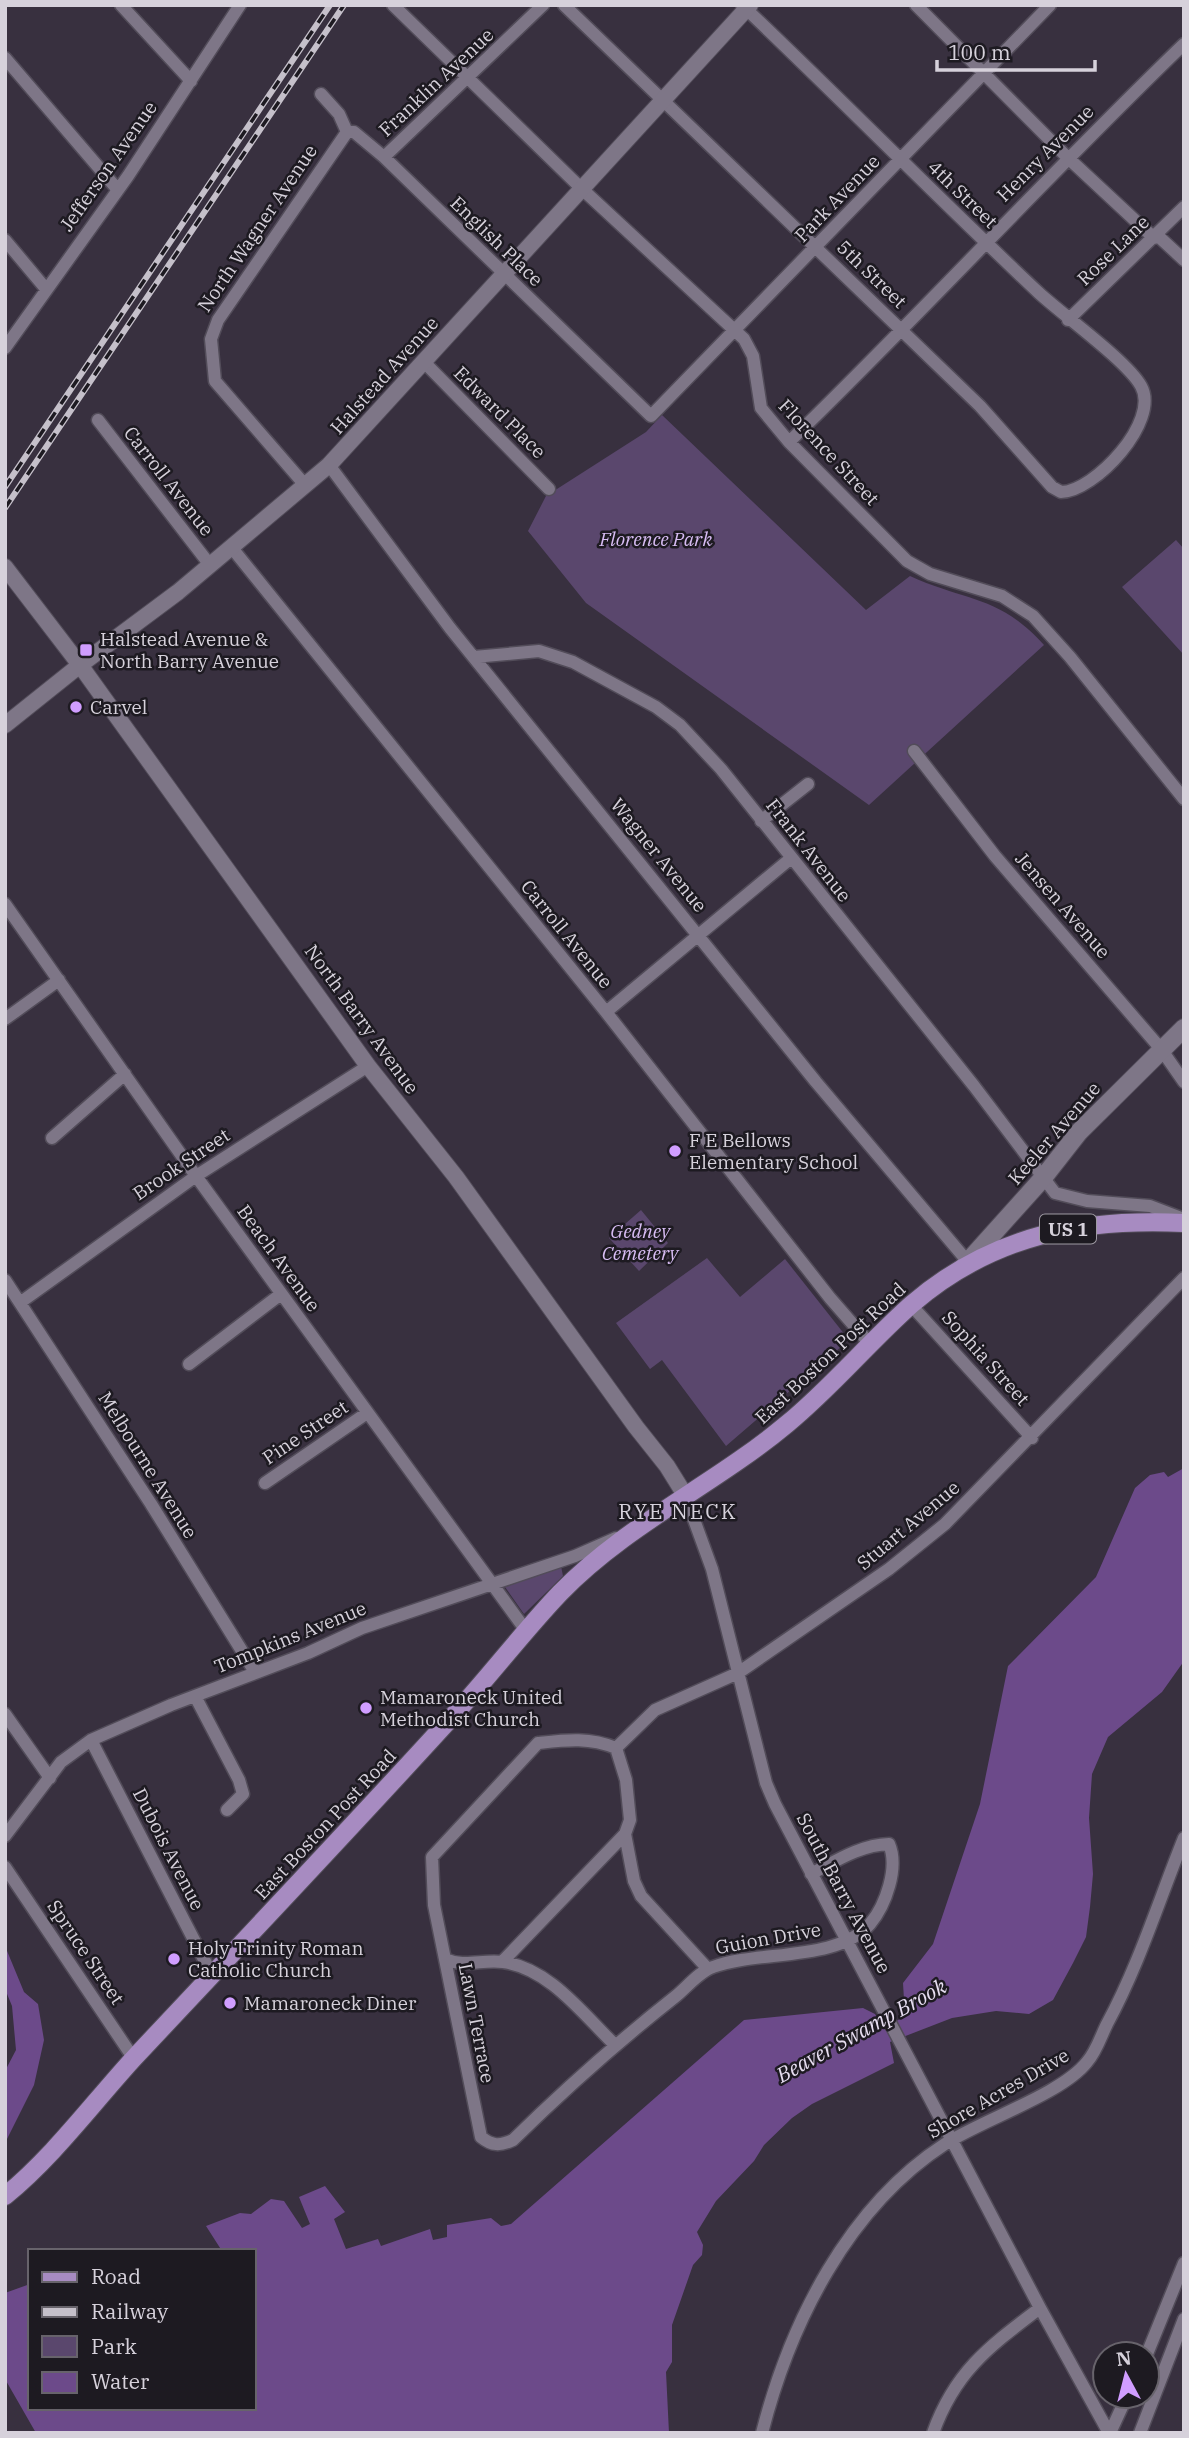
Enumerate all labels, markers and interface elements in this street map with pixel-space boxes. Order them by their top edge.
street label: Franklin Avenue [374,23,498,141]
scale bar [937,28,1094,72]
text: 100 m [948,38,1011,66]
street label: Jefferson Avenue [54,96,162,236]
street label: Henry Avenue [991,99,1099,207]
street label: North Wagner Avenue [192,140,322,316]
street label: Park Avenue [789,149,885,247]
street label: 4th Street [923,155,1003,233]
street label: English Place [446,191,548,291]
street label: Rose Lane [1072,210,1154,290]
street label: 5th Street [832,235,912,313]
street label: Halstead Avenue [325,311,443,439]
street label: Edward Place [449,361,551,463]
street label: Florence Street [774,394,885,510]
street label: Carroll Avenue [119,421,219,541]
park label: Florence Park [599,527,713,551]
place label: Halstead Avenue & North Barry Avenue [100,627,279,673]
marker: Halstead Avenue & North Barry Avenue [78,642,94,658]
place label: Carvel [90,695,148,719]
marker: Carvel [68,699,84,715]
street label: Wagner Avenue [606,793,712,917]
street label: Frank Avenue [761,794,857,906]
street label: Jensen Avenue [1010,847,1116,963]
street label: Carroll Avenue [516,875,618,993]
street label: North Barry Avenue [300,940,424,1098]
street label: Keeler Avenue [1003,1077,1105,1189]
street label: Brook Street [128,1123,234,1205]
place label: F E Bellows Elementary School [689,1128,859,1174]
marker: F E Bellows Elementary School [667,1143,683,1159]
street label: Beach Avenue [232,1200,326,1316]
road number: US 1 [1040,1214,1096,1244]
park label: Gedney Cemetery [602,1219,680,1265]
street label: East Boston Post Road [750,1277,910,1429]
street label: Sophia Street [937,1306,1035,1411]
street label: Melbourne Avenue [93,1387,203,1543]
street label: Pine Street [258,1394,353,1469]
street label: Stuart Avenue [852,1475,964,1575]
district label: RYE NECK [618,1497,738,1525]
street label: Tompkins Avenue [211,1596,369,1678]
place label: Mamaroneck United Methodist Church [380,1685,563,1731]
marker: Mamaroneck United Methodist Church [358,1700,374,1716]
street label: East Boston Post Road [249,1744,401,1904]
street label: Dubois Avenue [128,1784,210,1914]
street label: South Barry Avenue [792,1809,896,1977]
street label: Spruce Street [42,1895,130,2009]
street label: Guion Drive [713,1917,823,1959]
place label: Holy Trinity Roman Catholic Church [188,1936,364,1982]
marker: Holy Trinity Roman Catholic Church [166,1951,182,1967]
street label: Lawn Terrace [454,1961,500,2085]
water label: Beaver Swamp Brook [770,1971,952,2089]
place label: Mamaroneck Diner [244,1991,417,2015]
marker: Mamaroneck Diner [222,1995,238,2011]
street label: Shore Acres Drive [923,2043,1073,2143]
legend [28,2249,256,2410]
text: Road [91,2262,141,2290]
text: Railway [91,2297,169,2325]
text: Park [91,2332,138,2360]
north arrow [1091,2340,1161,2410]
text: N [1115,2345,1133,2371]
text: Water [91,2367,150,2395]

